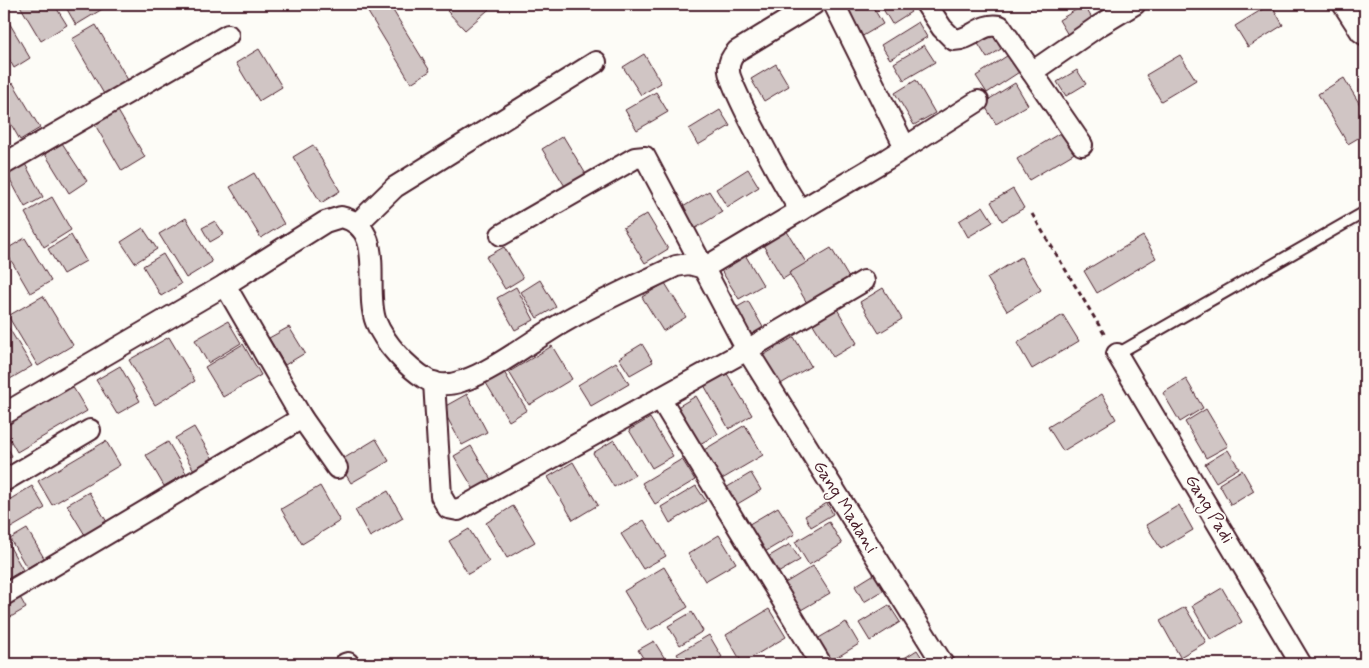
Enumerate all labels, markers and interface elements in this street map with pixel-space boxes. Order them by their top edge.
street label: Gang Madani [806,456,883,558]
street label: Gang Padi [1178,470,1239,549]

